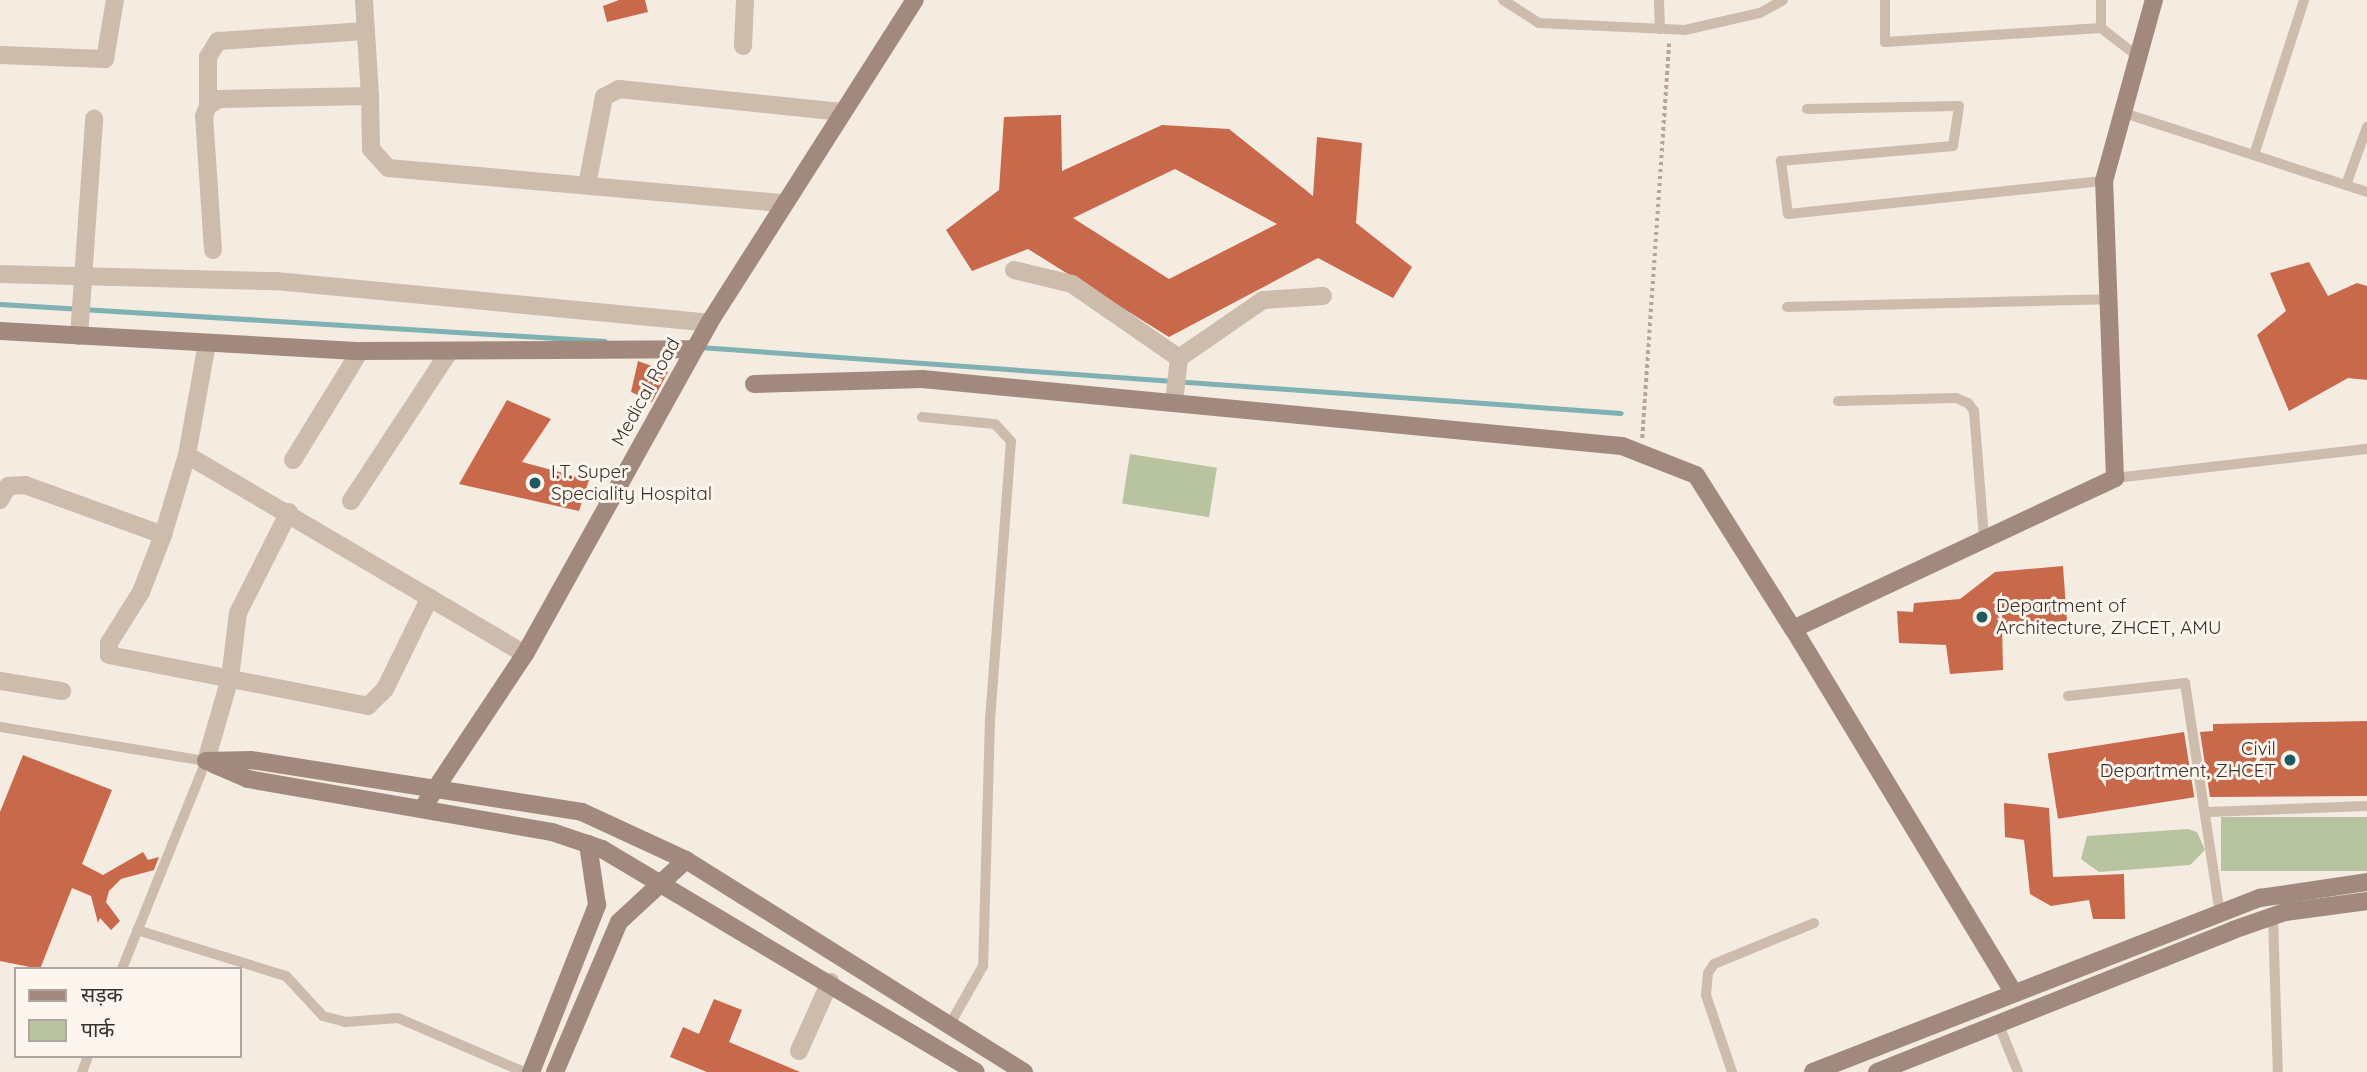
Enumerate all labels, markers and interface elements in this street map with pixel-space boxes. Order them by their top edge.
street label: Medical Road [607,334,685,450]
place label: I.T. Super Speciality Hospital [551,461,712,505]
marker: I.T. Super Speciality Hospital [525,473,545,493]
place label: Department of Architecture, ZHCET, AMU [1996,595,2222,639]
marker: Department of Architecture, ZHCET, AMU [1974,609,1990,625]
place label: Civil Department, ZHCET [2100,738,2276,782]
marker: Civil Department, ZHCET [2282,752,2298,768]
legend [14,967,242,1058]
text: सड़क [81,981,123,1007]
text: पार्क [81,1016,115,1042]

